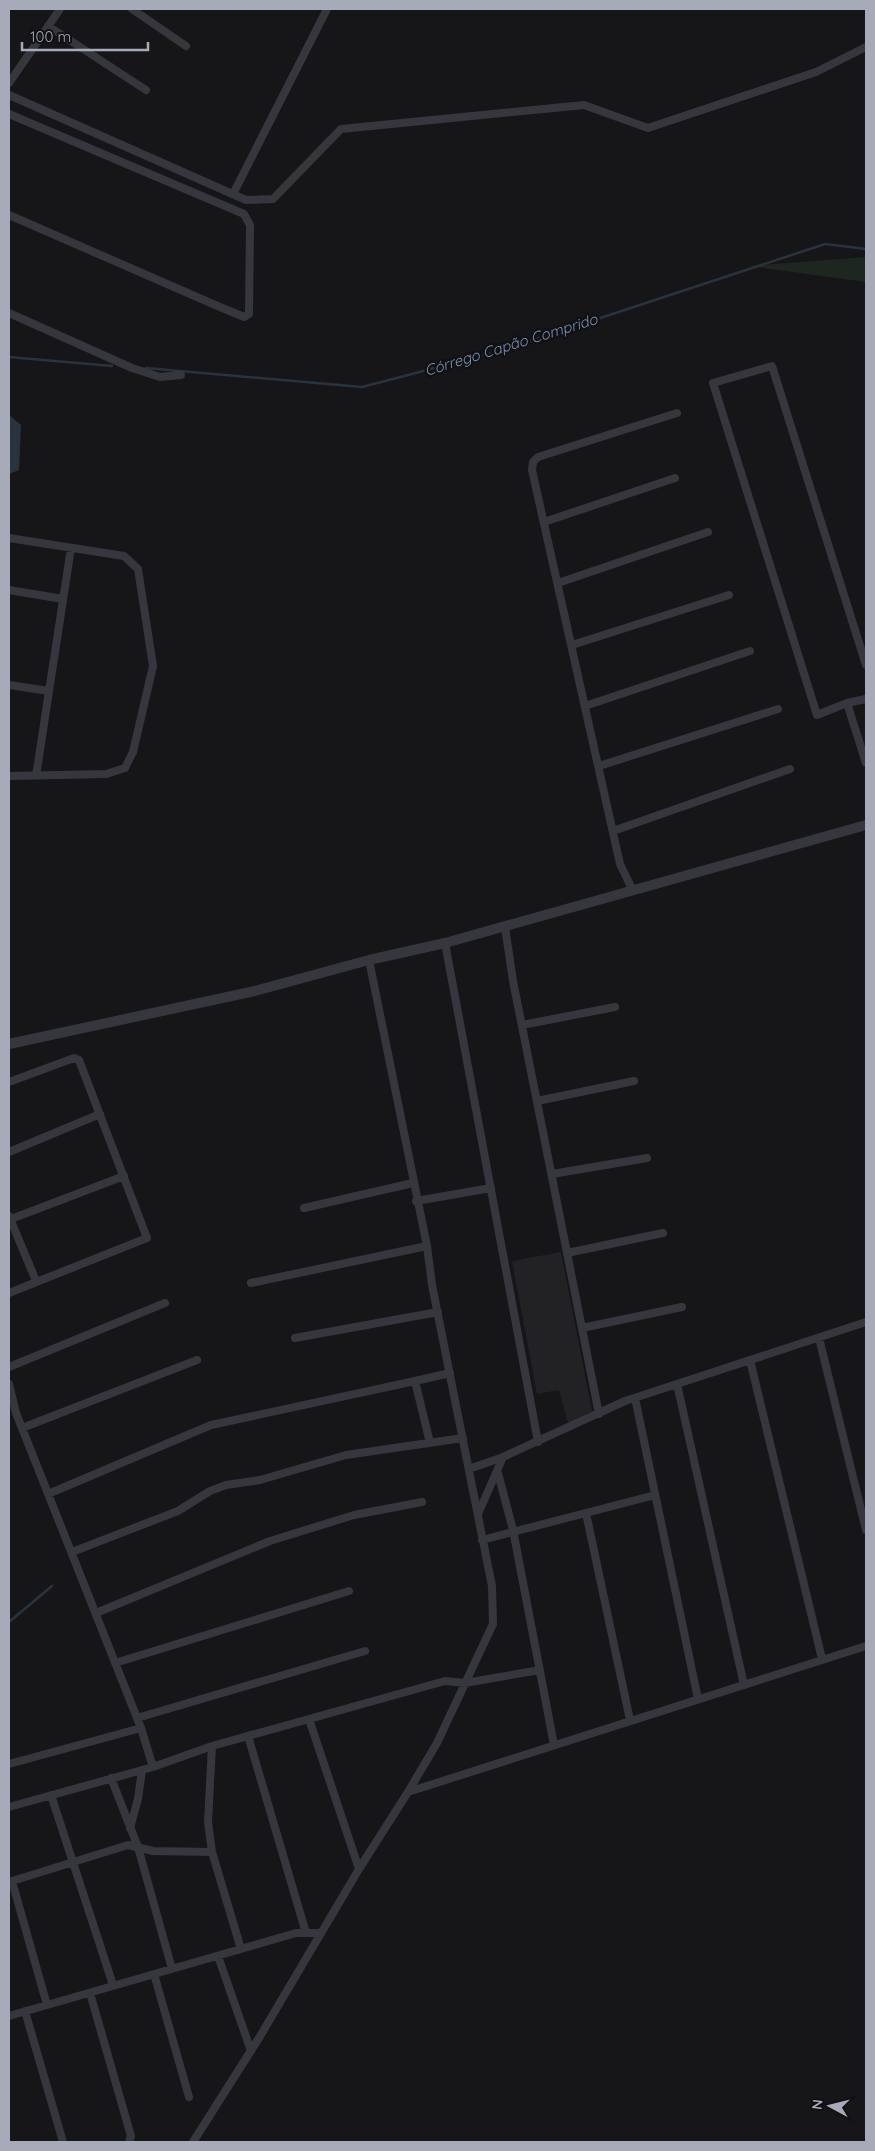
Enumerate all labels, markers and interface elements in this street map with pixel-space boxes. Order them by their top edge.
scale bar [22,20,149,52]
text: 100 m [30,27,71,46]
water label: Córrego Capão Comprido [422,309,600,380]
north arrow [805,2081,855,2131]
text: N [808,2098,827,2111]

